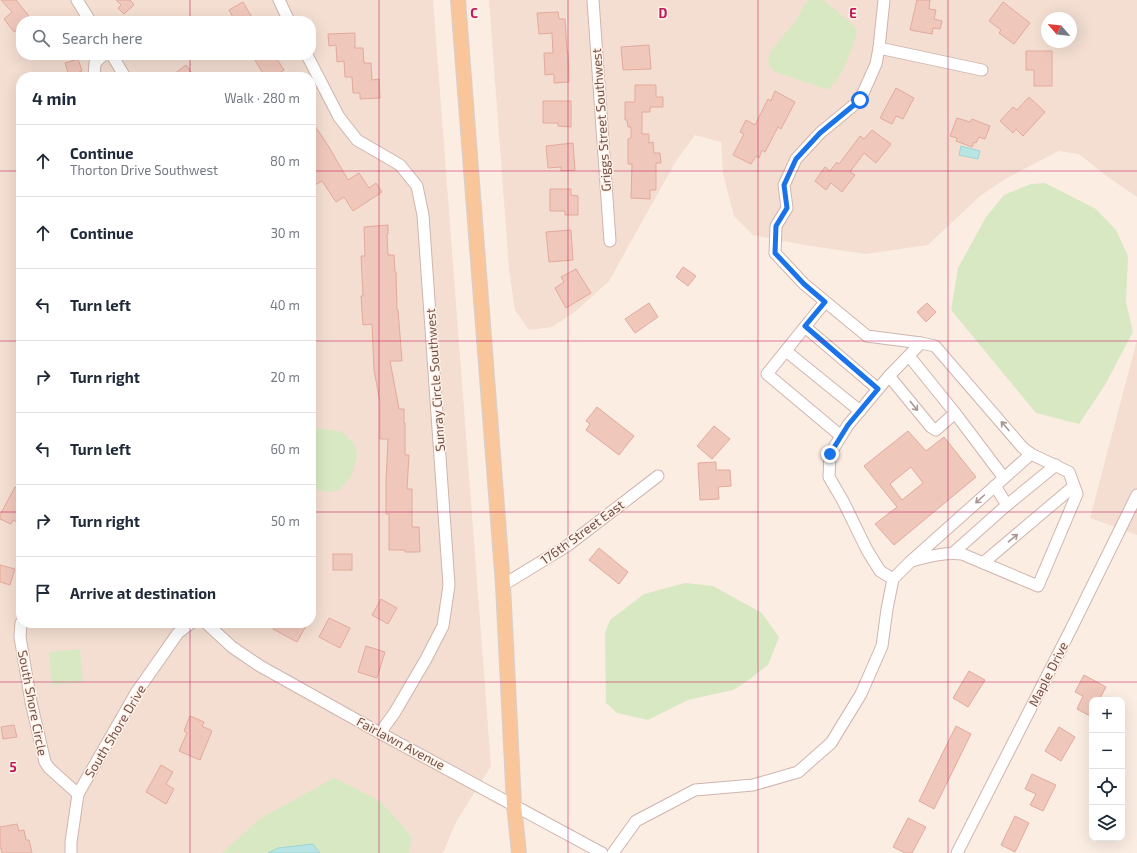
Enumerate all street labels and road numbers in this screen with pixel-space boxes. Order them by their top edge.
street label: Griggs Street Southwest [588,48,614,192]
street label: Sunray Circle Southwest [422,308,448,452]
street label: 176th Street East [537,496,627,568]
street label: Maple Drive [1025,639,1071,709]
street label: South Shore Circle [15,649,51,757]
street label: South Shore Drive [81,682,149,780]
street label: Fairlawn Avenue [354,713,448,773]

